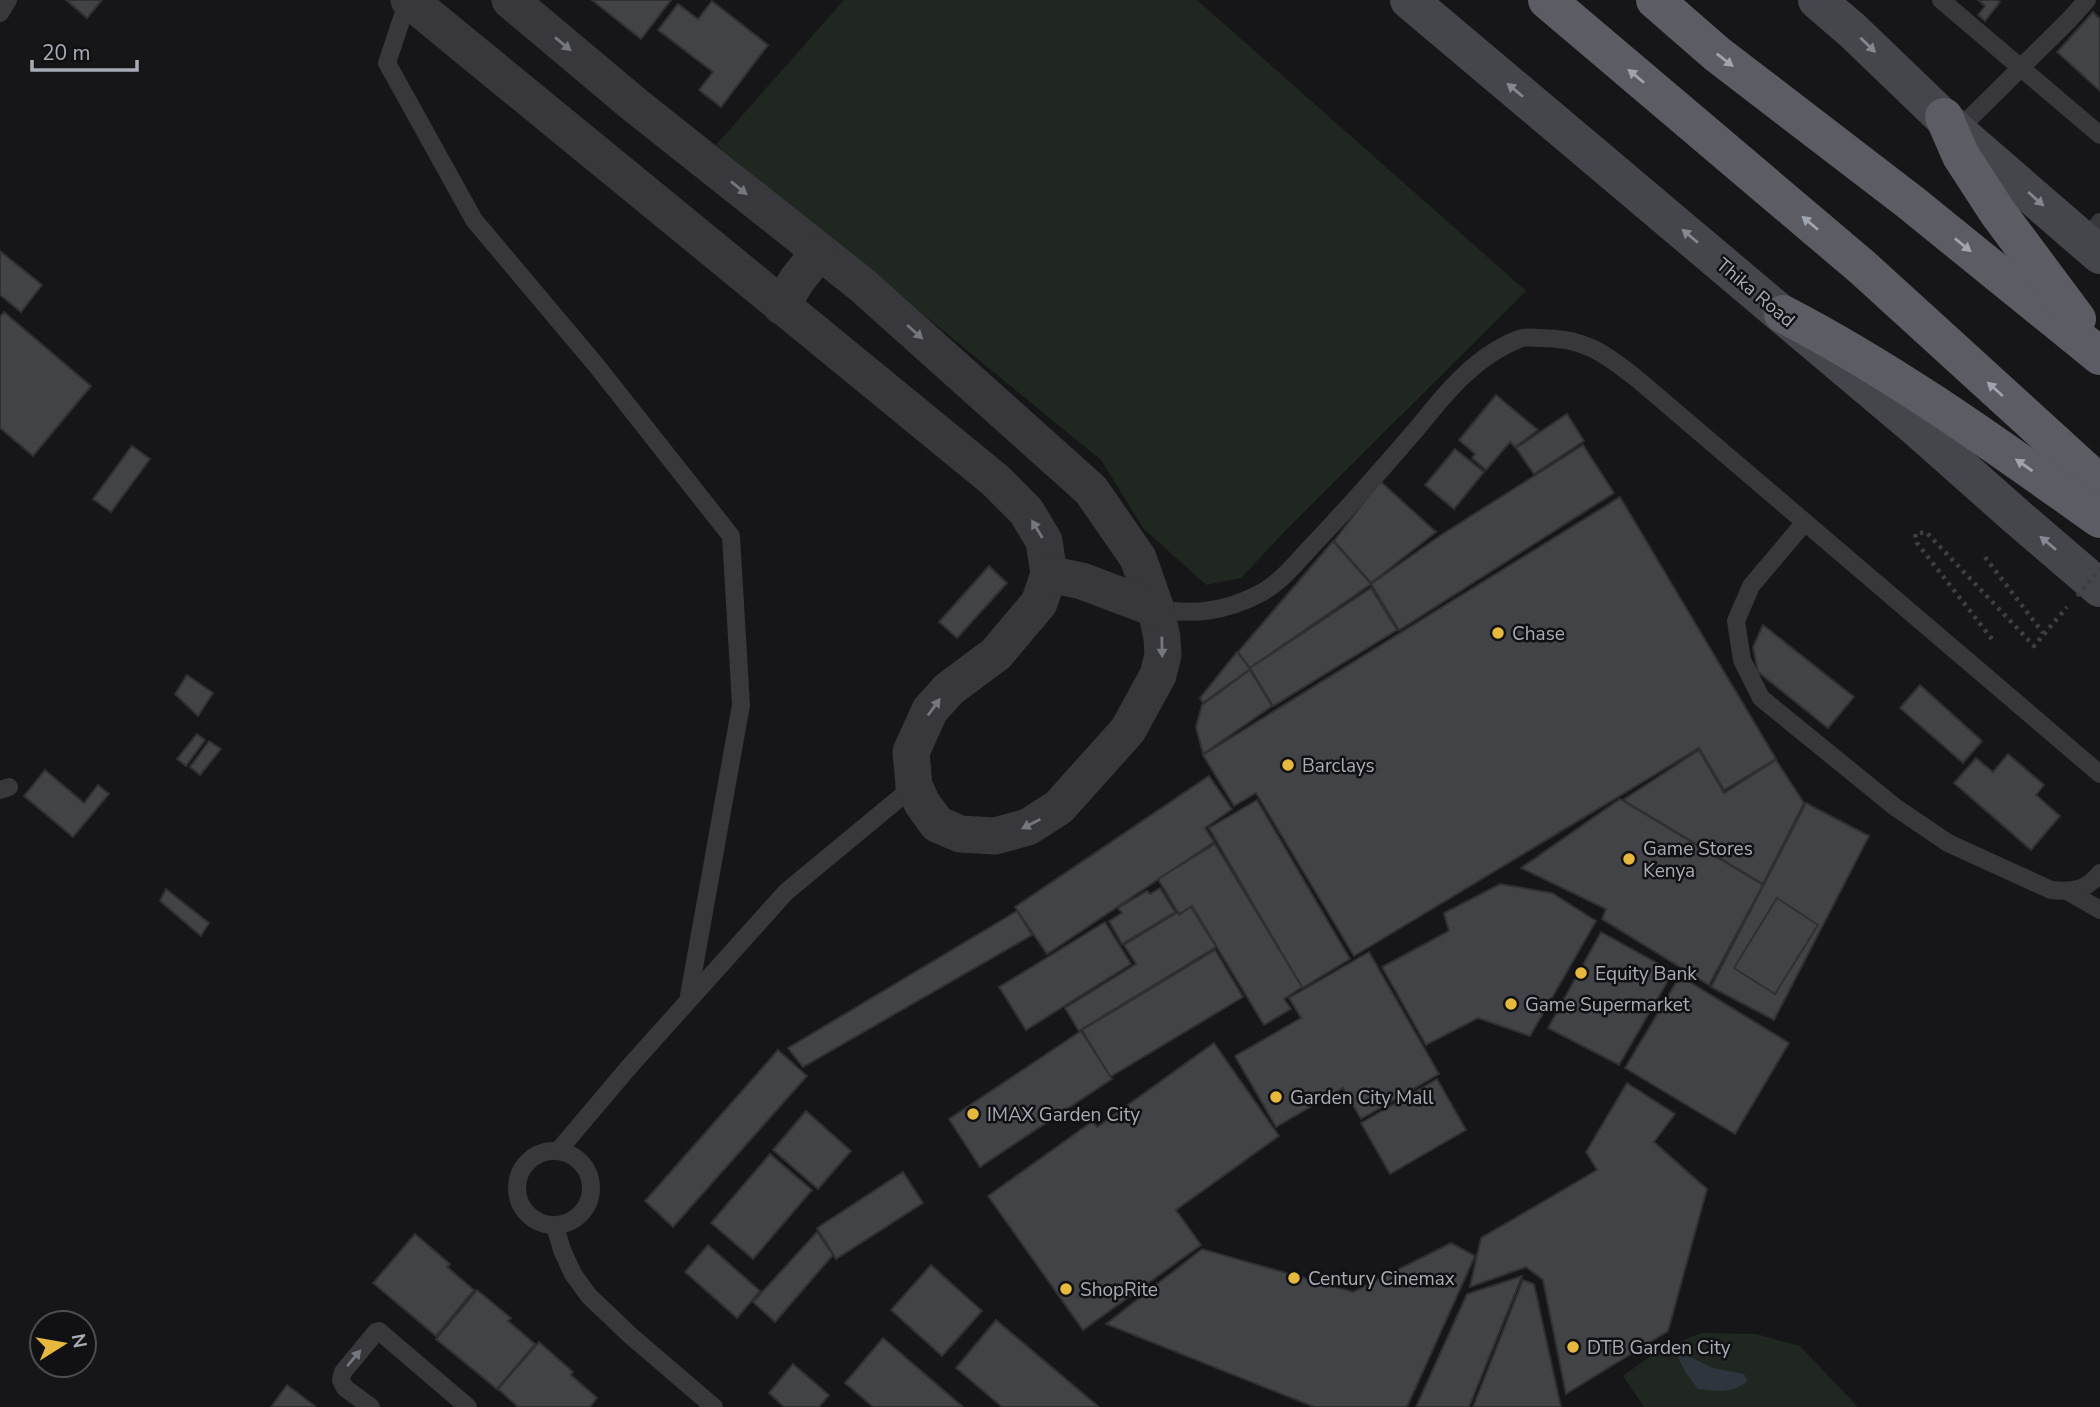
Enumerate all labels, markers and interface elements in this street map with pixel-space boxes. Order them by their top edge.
scale bar [32,28,136,72]
one-way arrow [554,36,571,51]
one-way arrow [1859,37,1877,53]
text: 20 m [42,39,91,67]
one-way arrow [1716,53,1734,68]
one-way arrow [1628,69,1645,84]
one-way arrow [1506,82,1524,98]
one-way arrow [730,180,747,195]
one-way arrow [2027,190,2044,206]
one-way arrow [1802,216,1819,231]
one-way arrow [1681,228,1699,243]
one-way arrow [1953,237,1971,252]
street label: Thika Road [1711,252,1800,333]
one-way arrow [906,324,924,340]
one-way arrow [1987,381,2004,397]
one-way arrow [2015,458,2033,472]
one-way arrow [1031,519,1043,538]
one-way arrow [2039,536,2057,551]
place label: Chase [1512,621,1565,647]
marker: Chase [1490,625,1506,641]
one-way arrow [1156,636,1168,658]
one-way arrow [927,698,941,717]
place label: Barclays [1302,753,1375,779]
marker: Barclays [1280,757,1296,773]
one-way arrow [1021,818,1041,829]
place label: Game Stores Kenya [1643,836,1753,884]
marker: Game Stores Kenya [1621,851,1637,867]
place label: Equity Bank [1595,961,1697,987]
marker: Equity Bank [1573,965,1589,981]
place label: Game Supermarket [1525,992,1690,1018]
marker: Game Supermarket [1503,996,1519,1012]
place label: Garden City Mall [1290,1085,1434,1111]
marker: Garden City Mall [1268,1089,1284,1105]
place label: IMAX Garden City [987,1102,1140,1128]
marker: IMAX Garden City [965,1106,981,1122]
place label: Century Cinemax [1308,1266,1455,1292]
marker: Century Cinemax [1286,1270,1302,1286]
place label: ShopRite [1080,1277,1158,1303]
marker: ShopRite [1058,1281,1074,1297]
north arrow [28,1309,98,1379]
text: N [65,1331,93,1350]
place label: DTB Garden City [1587,1335,1731,1361]
marker: DTB Garden City [1565,1339,1581,1355]
one-way arrow [347,1349,362,1367]

